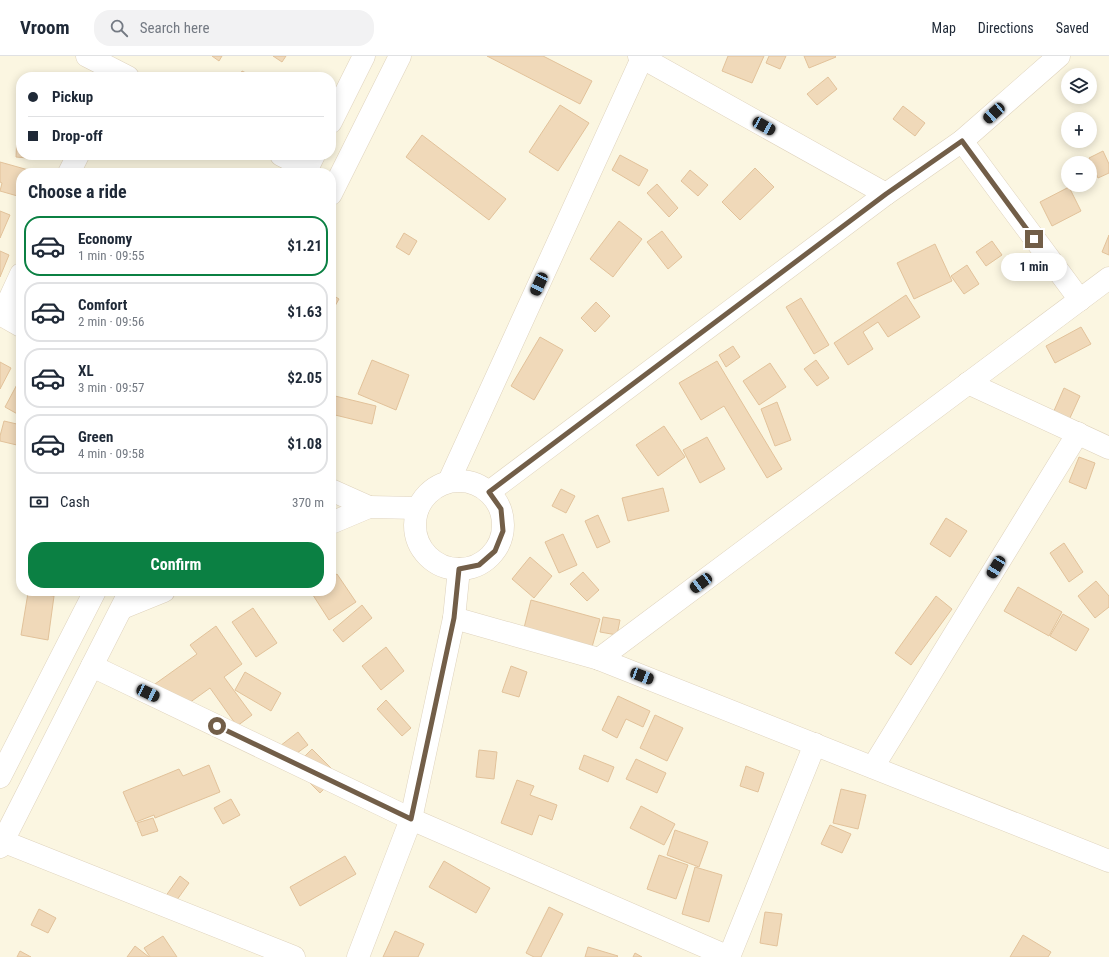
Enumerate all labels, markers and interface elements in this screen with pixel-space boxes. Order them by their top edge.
search box [94,10,374,46]
text: Vroom [20,16,70,39]
icon: search [108,17,130,39]
text: Search here [140,19,209,37]
text: Map [932,20,956,36]
text: Directions [978,20,1034,36]
text: Saved [1056,20,1089,36]
map controls [1061,68,1097,192]
button: layers [1061,68,1097,104]
text: Pickup [52,88,93,106]
car [981,101,1007,125]
button: + [1061,112,1097,148]
car [751,115,777,137]
text: Drop-off [52,127,103,145]
button: − [1061,156,1097,192]
text: Choose a ride [28,181,127,202]
icon: car [30,228,66,264]
text: Economy [78,230,132,248]
route end [1025,230,1043,248]
text: $1.21 [287,237,322,255]
text: 1 min · 09:55 [78,248,144,263]
callout: 1 min [1001,253,1067,281]
text: 1 min [1020,259,1048,274]
car [528,271,550,297]
icon: car [30,294,66,330]
text: Comfort [78,296,127,314]
text: $1.63 [287,303,322,321]
text: 2 min · 09:56 [78,314,144,329]
icon: car [30,360,66,396]
text: XL [78,362,94,380]
text: $2.05 [287,369,322,387]
text: 3 min · 09:57 [78,380,144,395]
icon: car [30,426,66,462]
text: Green [78,428,113,446]
text: $1.08 [287,435,322,453]
text: 4 min · 09:58 [78,446,144,461]
icon: cash [28,491,50,513]
text: Cash [60,493,90,511]
text: 370 m [292,495,324,510]
button: Confirm [28,542,324,588]
car [985,554,1007,580]
car [688,571,714,595]
car [629,666,655,686]
car [135,682,161,704]
route start [208,717,226,735]

